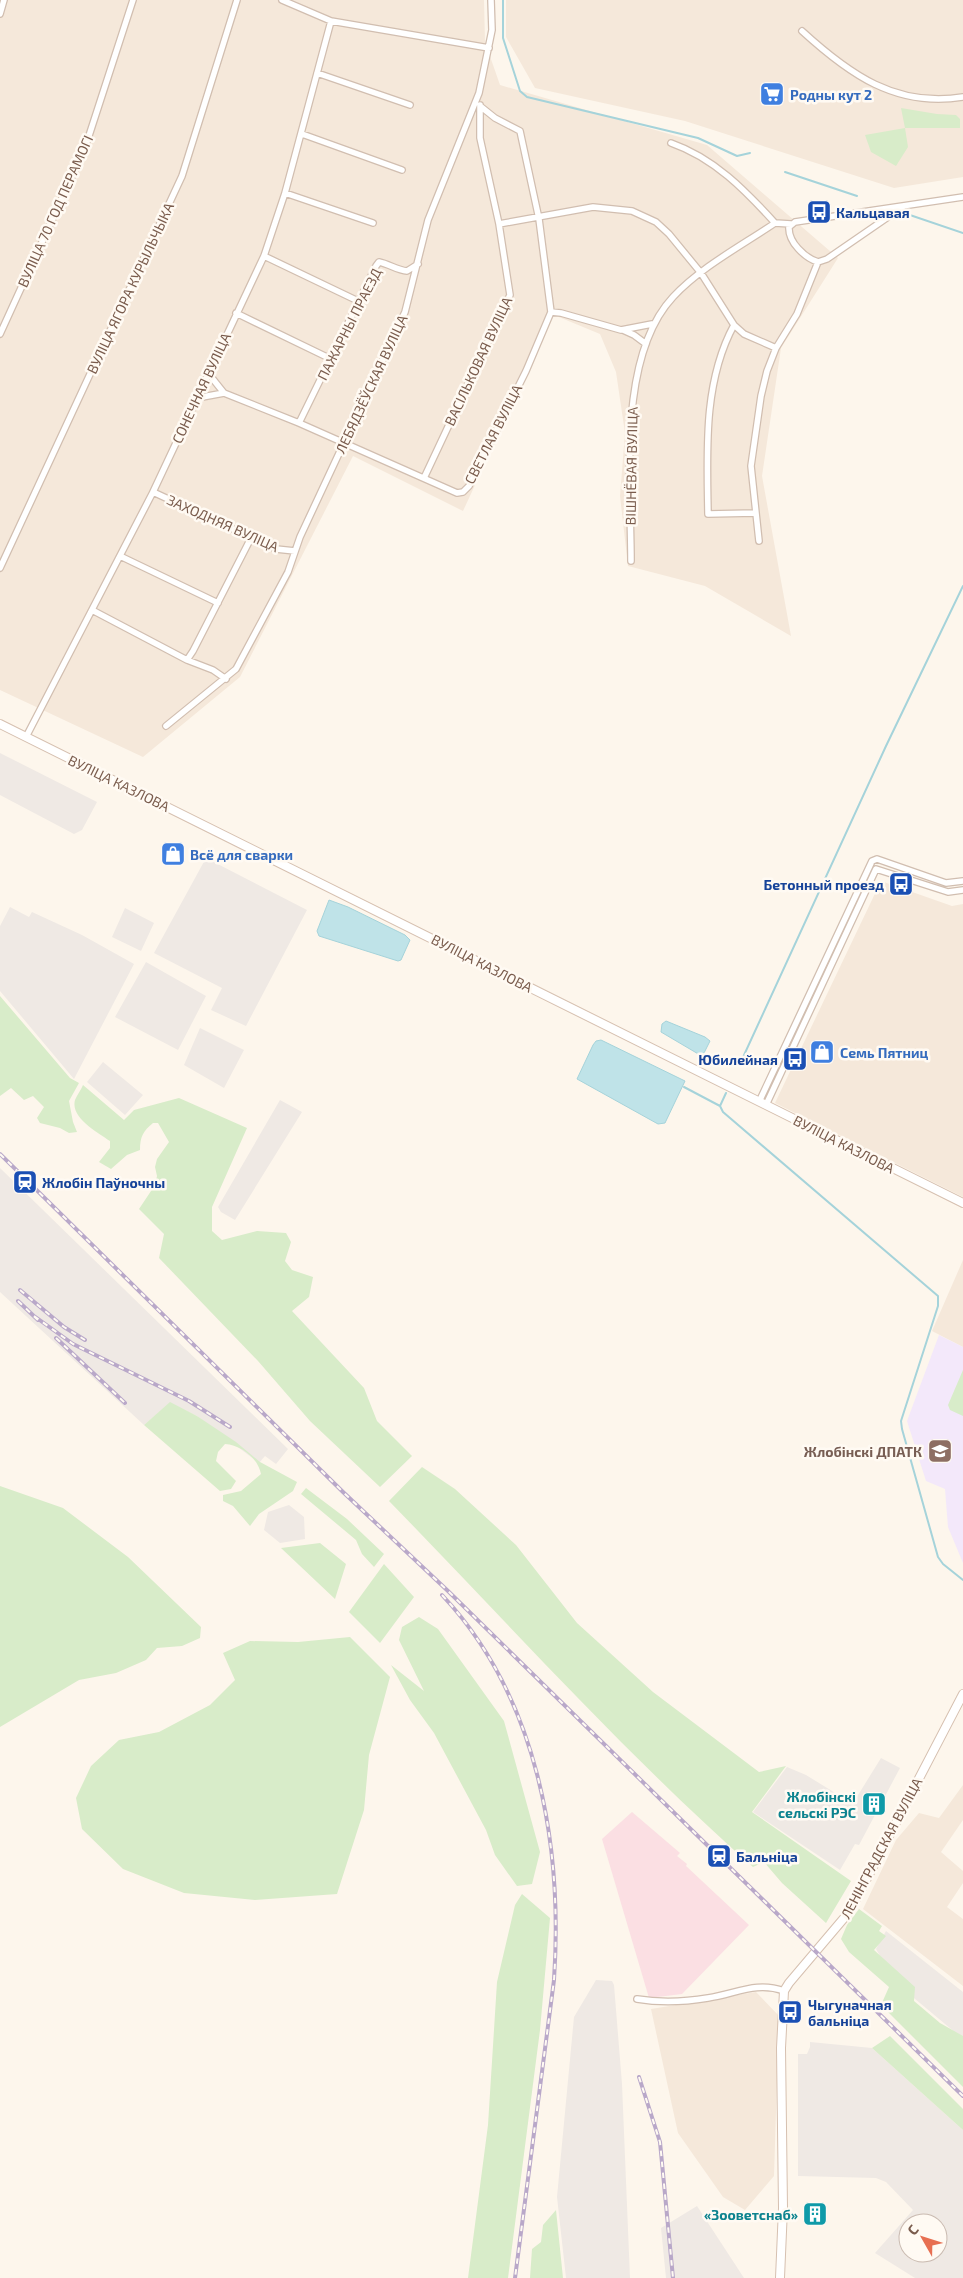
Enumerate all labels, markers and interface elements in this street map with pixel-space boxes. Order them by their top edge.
supermarket icon: Родны кут 2 [759,81,785,107]
place label: Родны кут 2 [790,86,872,103]
street label: ВУЛІЦА 70 ГОД ПЕРАМОГІ [14,132,96,290]
bus stop icon: Кальцавая [806,199,832,225]
street label: ВУЛІЦА ЯГОРА КУРЫЛЬЧЫКА [83,200,177,376]
place label: Кальцавая [836,204,910,221]
street label: ПАЖАРНЫ ПРАЕЗД [313,265,385,383]
street label: ВАСІЛЬКОВАЯ ВУЛІЦА [441,294,515,428]
street label: ЛЕБЯДЗЁЎСКАЯ ВУЛІЦА [331,312,411,456]
street label: СОНЕЧНАЯ ВУЛІЦА [168,330,234,446]
street label: СВЕТЛАЯ ВУЛІЦА [461,381,526,487]
street label: ВІШНЁВАЯ ВУЛІЦА [621,406,641,526]
street label: ЗАХОДНЯЯ ВУЛІЦА [165,491,282,555]
street label: ВУЛІЦА КАЗЛОВА [65,751,173,815]
shop icon: Всё для сварки [160,841,186,867]
place label: Всё для сварки [190,846,293,863]
bus stop icon: Бетонный проезд [888,871,914,897]
place label: Бетонный проезд [764,876,884,893]
street label: ВУЛІЦА КАЗЛОВА [429,930,536,996]
shop icon: Семь Пятниц [809,1039,835,1065]
place label: Семь Пятниц [840,1044,928,1061]
bus stop icon: Юбилейная [782,1046,808,1072]
place label: Юбилейная [698,1051,778,1068]
street label: ВУЛІЦА КАЗЛОВА [791,1111,898,1177]
station icon: Жлобін Паўночны [12,1169,38,1195]
place label: Жлобін Паўночны [42,1174,165,1191]
school or university icon: Жлобінскі ДПАТК [927,1438,953,1464]
place label: Жлобінскі ДПАТК [804,1443,922,1460]
street label: ЛЕНІНГРАДСКАЯ ВУЛІЦА [837,1774,926,1921]
place label: Жлобінскі сельскі РЭС [778,1788,856,1821]
building icon: Жлобінскі сельскі РЭС [861,1791,887,1817]
station icon: Бальніца [706,1843,732,1869]
place label: Бальніца [736,1848,798,1865]
place label: Чыгуначная бальніца [808,1996,892,2029]
bus stop icon: Чыгуначная бальніца [777,1999,803,2025]
building icon: «Зооветснаб» [802,2201,828,2227]
place label: «Зооветснаб» [704,2206,798,2223]
north arrow [898,2213,948,2263]
text: С [903,2221,922,2238]

